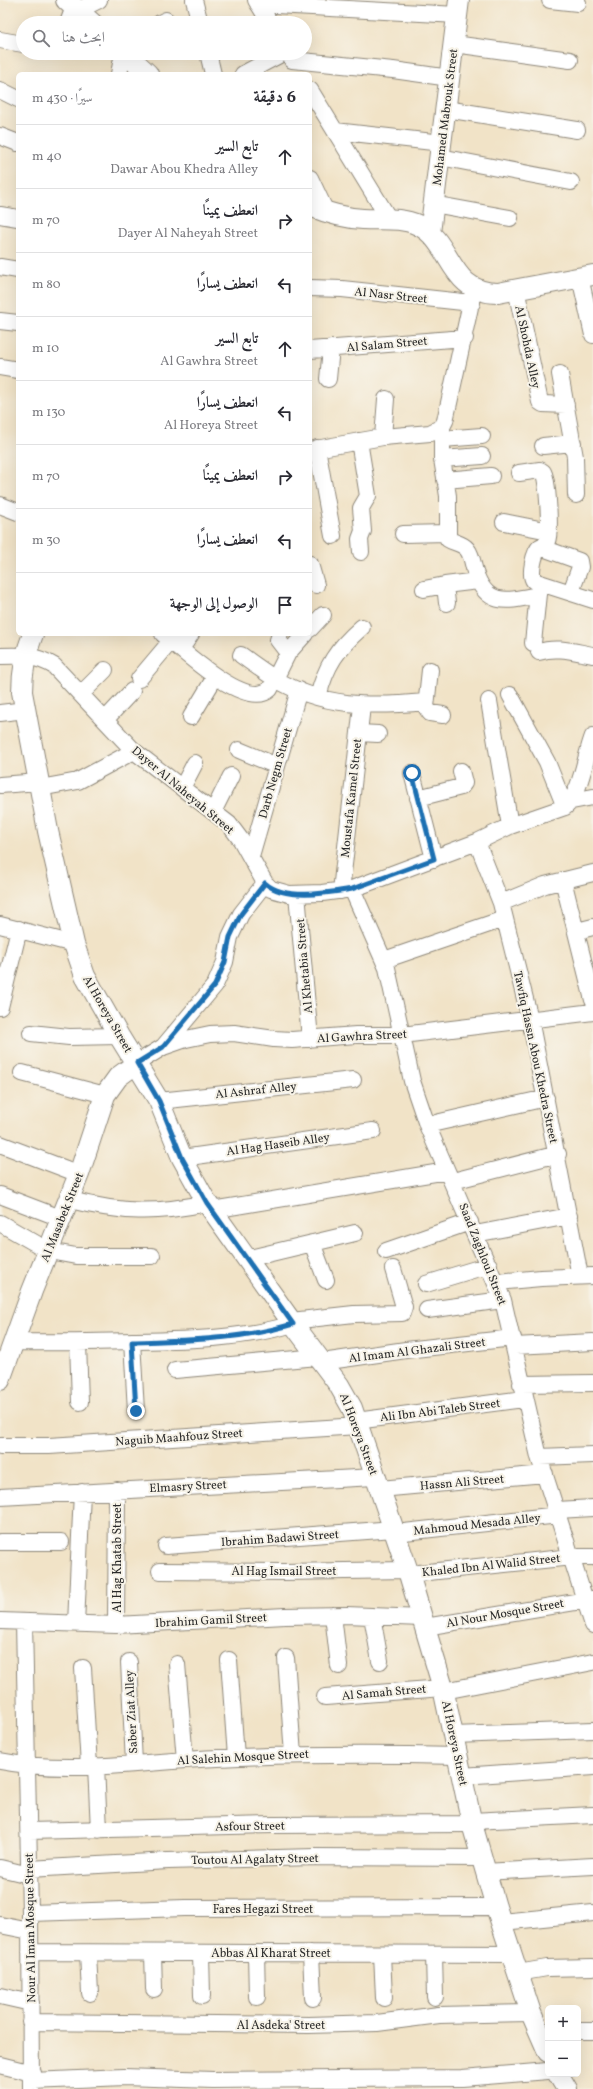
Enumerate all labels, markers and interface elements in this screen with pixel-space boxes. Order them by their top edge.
search box [16,16,312,60]
icon: search [30,27,52,49]
text: ابحث هنا [62,28,105,49]
street label: Mohamed Mabrouk Street [430,48,462,187]
text: 6 دقيقة [254,86,296,109]
text: سيرًا · 430 m [32,90,93,108]
text: تابع السير [216,137,258,158]
icon: ahead [274,146,296,168]
text: 40 m [32,148,61,166]
text: Dawar Abou Khedra Alley [110,161,258,179]
text: انعطف يمينًا [203,201,258,222]
icon: right [274,210,296,232]
text: 70 m [32,212,60,230]
text: Dayer Al Naheyah Street [118,225,258,243]
text: انعطف يسارًا [197,274,258,295]
icon: left [274,274,296,296]
text: 80 m [32,276,61,294]
street label: Al Nasr Street [354,284,428,308]
street label: Al Shohda Alley [510,304,544,391]
text: تابع السير [216,329,258,350]
street label: Al Salam Street [346,333,428,356]
icon: ahead [274,338,296,360]
text: 10 m [32,340,59,358]
text: Al Gawhra Street [160,353,258,371]
text: انعطف يسارًا [197,393,258,414]
icon: left [274,402,296,424]
text: 130 m [32,404,65,422]
text: Al Horeya Street [164,417,258,435]
text: انعطف يمينًا [203,466,258,487]
icon: right [274,466,296,488]
text: 70 m [32,468,60,486]
text: انعطف يسارًا [197,530,258,551]
icon: left [274,530,296,552]
text: 30 m [32,532,60,550]
text: الوصول إلى الوجهة [170,594,258,615]
icon: arrive [274,594,296,616]
street label: Darb Negm Street [255,726,297,821]
street label: Moustafa Kamel Street [338,738,366,858]
street label: Dayer Al Naheyah Street [128,743,237,838]
route start [403,764,421,782]
street label: Al Khetabia Street [293,918,317,1014]
street label: Tawfiq Hassn Abou Khedra Street [509,970,561,1145]
street label: Al Horeya Street [79,973,136,1056]
street label: Al Gawhra Street [317,1027,407,1047]
street label: Al Ashraf Alley [215,1079,298,1103]
street label: Al Hag Haseib Alley [225,1130,331,1160]
street label: Al Masabek Street [38,1170,88,1265]
street label: Saad Zaghloul Street [454,1201,510,1308]
street label: Al Imam Al Ghazali Street [348,1335,486,1367]
street label: Al Horeya Street [335,1391,381,1478]
street label: Ali Ibn Abi Taleb Street [379,1396,501,1426]
route end [127,1402,145,1420]
street label: Naguib Maahfouz Street [115,1426,243,1450]
street label: Hassn Ali Street [419,1471,505,1495]
street label: Elmasry Street [149,1477,227,1497]
street label: Al Hag Khatab Street [110,1503,126,1613]
street label: Mahmoud Mesada Alley [413,1510,542,1540]
street label: Ibrahim Badawi Street [221,1527,340,1551]
street label: Khaled Ibn Al Walid Street [421,1551,561,1581]
street label: Al Hag Ismail Street [231,1564,337,1580]
street label: Al Nour Mosque Street [445,1596,565,1632]
street label: Ibrahim Gamil Street [155,1610,267,1632]
street label: Saber Ziat Alley [122,1669,142,1754]
street label: Al Samah Street [341,1681,427,1705]
street label: Al Horeya Street [437,1699,471,1787]
street label: Al Salehin Mosque Street [177,1747,309,1769]
street label: Asfour Street [215,1818,285,1836]
street label: Toutou Al Agalaty Street [191,1851,319,1869]
street label: Nour Al Iman Mosque Street [22,1853,40,2003]
street label: Fares Hegazi Street [213,1902,313,1918]
street label: Abbas Al Kharat Street [211,1946,331,1962]
map controls [545,2005,581,2077]
button: + [545,2005,581,2041]
street label: Al Asdeka' Street [237,2018,325,2034]
button: − [545,2041,581,2077]

